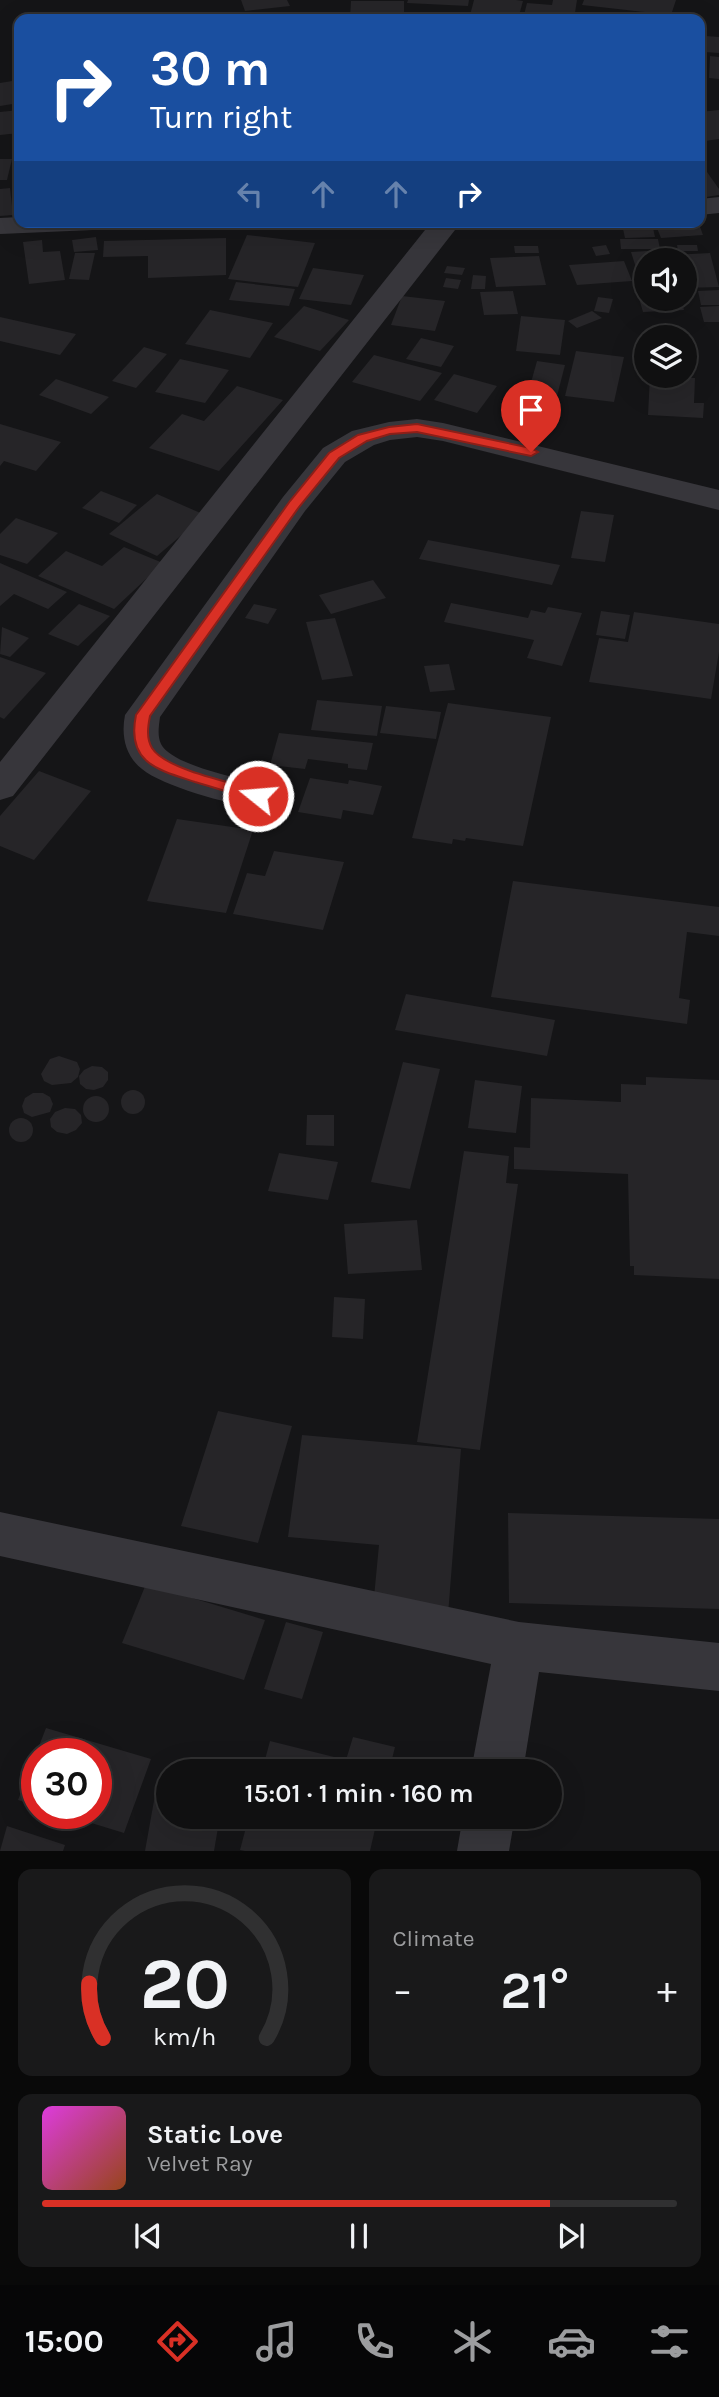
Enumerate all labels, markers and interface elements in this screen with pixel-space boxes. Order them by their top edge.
text: 30 m [150,40,270,97]
icon: right [35,42,126,133]
text: Turn right [150,99,292,136]
icon: left [231,175,269,213]
icon: ahead [304,175,342,213]
icon: ahead [377,175,415,213]
icon: right [450,175,488,213]
map controls [634,248,697,388]
button: sound [634,248,697,311]
button: layers [634,325,697,388]
pin [501,380,561,452]
icon: arrive [512,391,550,429]
position arrow [221,759,295,833]
speed limit sign: 30 [21,1738,112,1829]
text: 15:01 · 1 min · 160 m [245,1778,473,1809]
text: Climate [393,1925,475,1952]
text: 20 [139,1942,229,2027]
text: 21° [500,1960,569,2021]
text: − [393,1968,412,2013]
text: + [657,1968,677,2013]
text: km/h [153,2022,216,2051]
text: Static Love [147,2119,283,2150]
text: Velvet Ray [147,2150,252,2177]
icon: previous [129,2217,167,2255]
icon: pause [340,2217,378,2255]
icon: next [552,2217,590,2255]
icon: directions [153,2317,202,2366]
icon: music [252,2317,301,2366]
icon: phone [350,2317,399,2366]
icon: climate [448,2317,497,2366]
icon: car [547,2317,596,2366]
icon: filters [645,2317,694,2366]
text: 15:00 [25,2323,104,2360]

